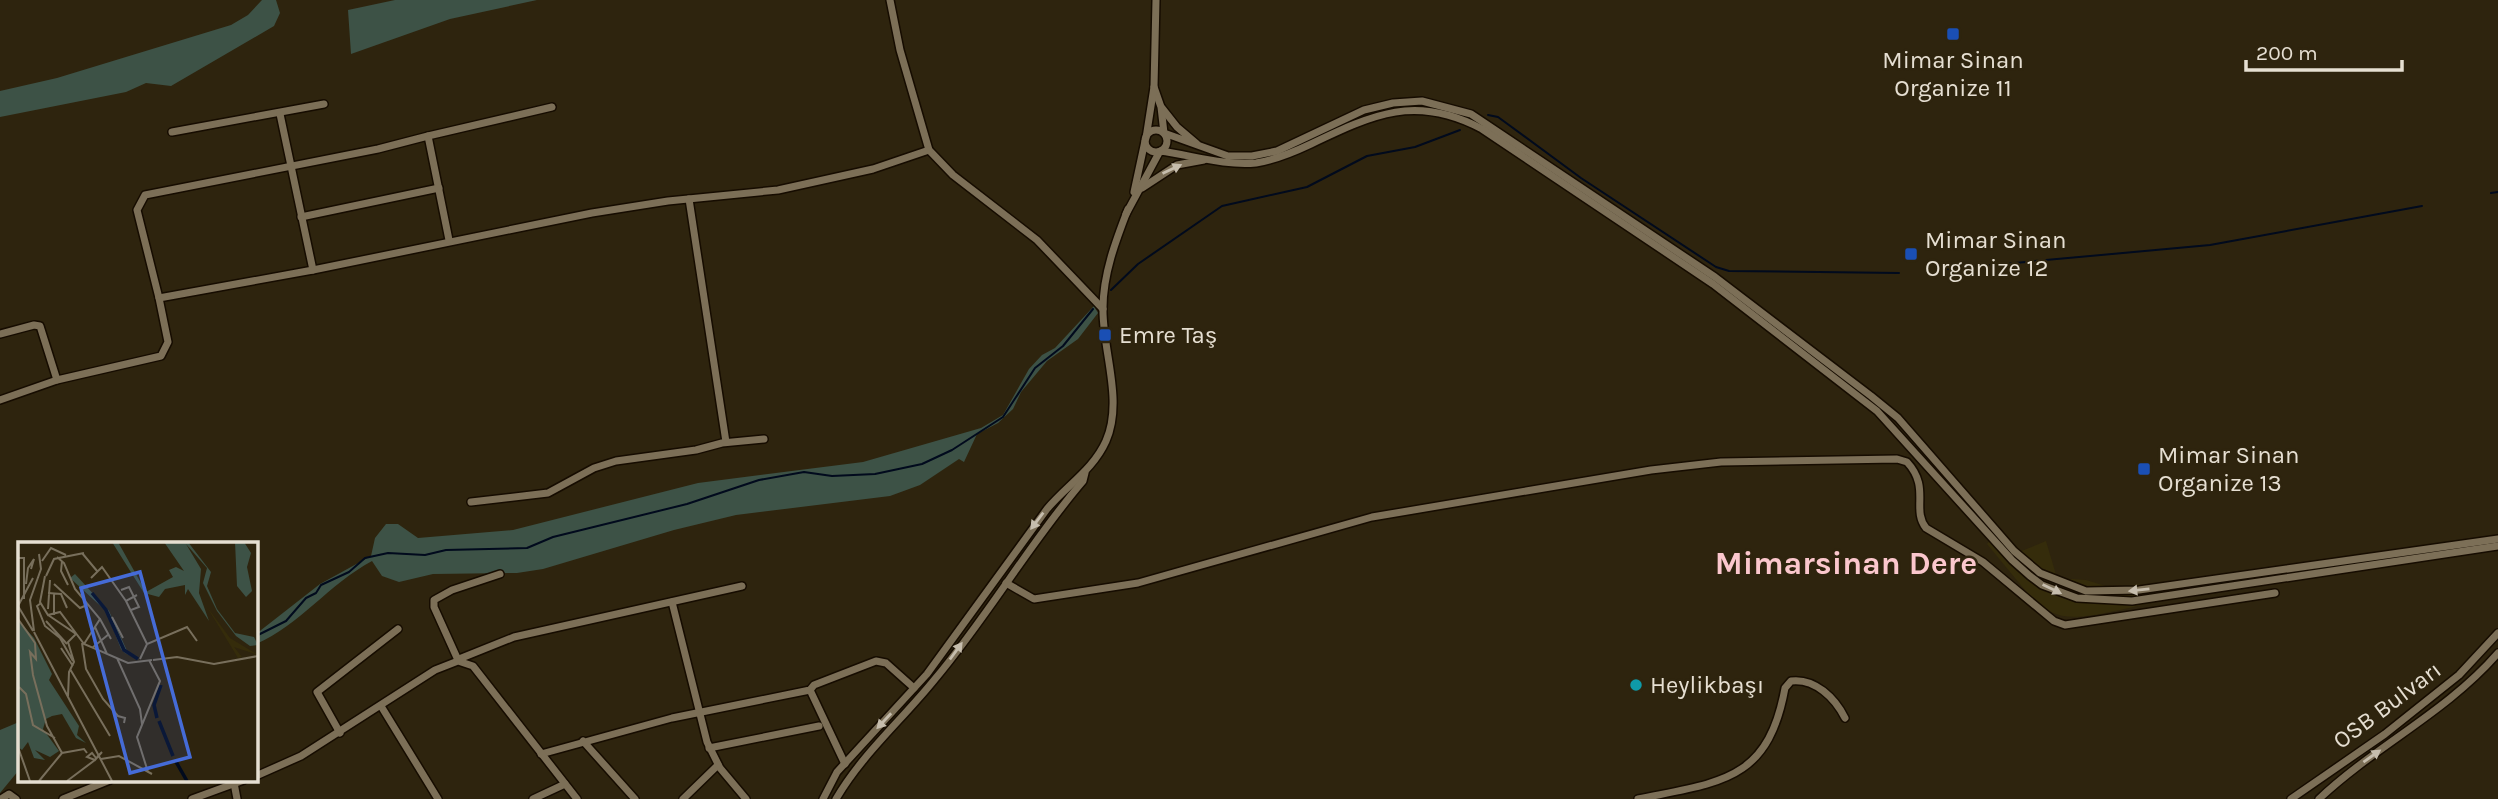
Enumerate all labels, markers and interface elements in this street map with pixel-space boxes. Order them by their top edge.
marker: Mimar Sinan Organize 11 [1945,26,1961,42]
scale bar [2246,28,2402,72]
text: 200 m [2256,41,2318,65]
place label: Mimar Sinan Organize 11 [1882,46,2024,102]
one-way arrow [1162,163,1182,175]
place label: Mimar Sinan Organize 12 [1925,226,2066,282]
marker: Mimar Sinan Organize 12 [1903,246,1919,262]
place label: Emre Taş [1119,321,1217,349]
marker: Emre Taş [1097,327,1113,343]
place label: Mimar Sinan Organize 13 [2158,441,2299,497]
marker: Mimar Sinan Organize 13 [2136,461,2152,477]
one-way arrow [1030,512,1045,530]
inset map [18,542,257,782]
district label: Mimarsinan Dere [1715,545,1977,582]
one-way arrow [2042,583,2062,594]
one-way arrow [2128,585,2150,596]
one-way arrow [949,642,963,660]
street label: OSB Bulvarı [2328,655,2446,755]
place label: Heylikbaşı [1650,671,1764,699]
marker: Heylikbaşı [1628,677,1644,693]
one-way arrow [876,712,892,729]
one-way arrow [2363,749,2381,763]

